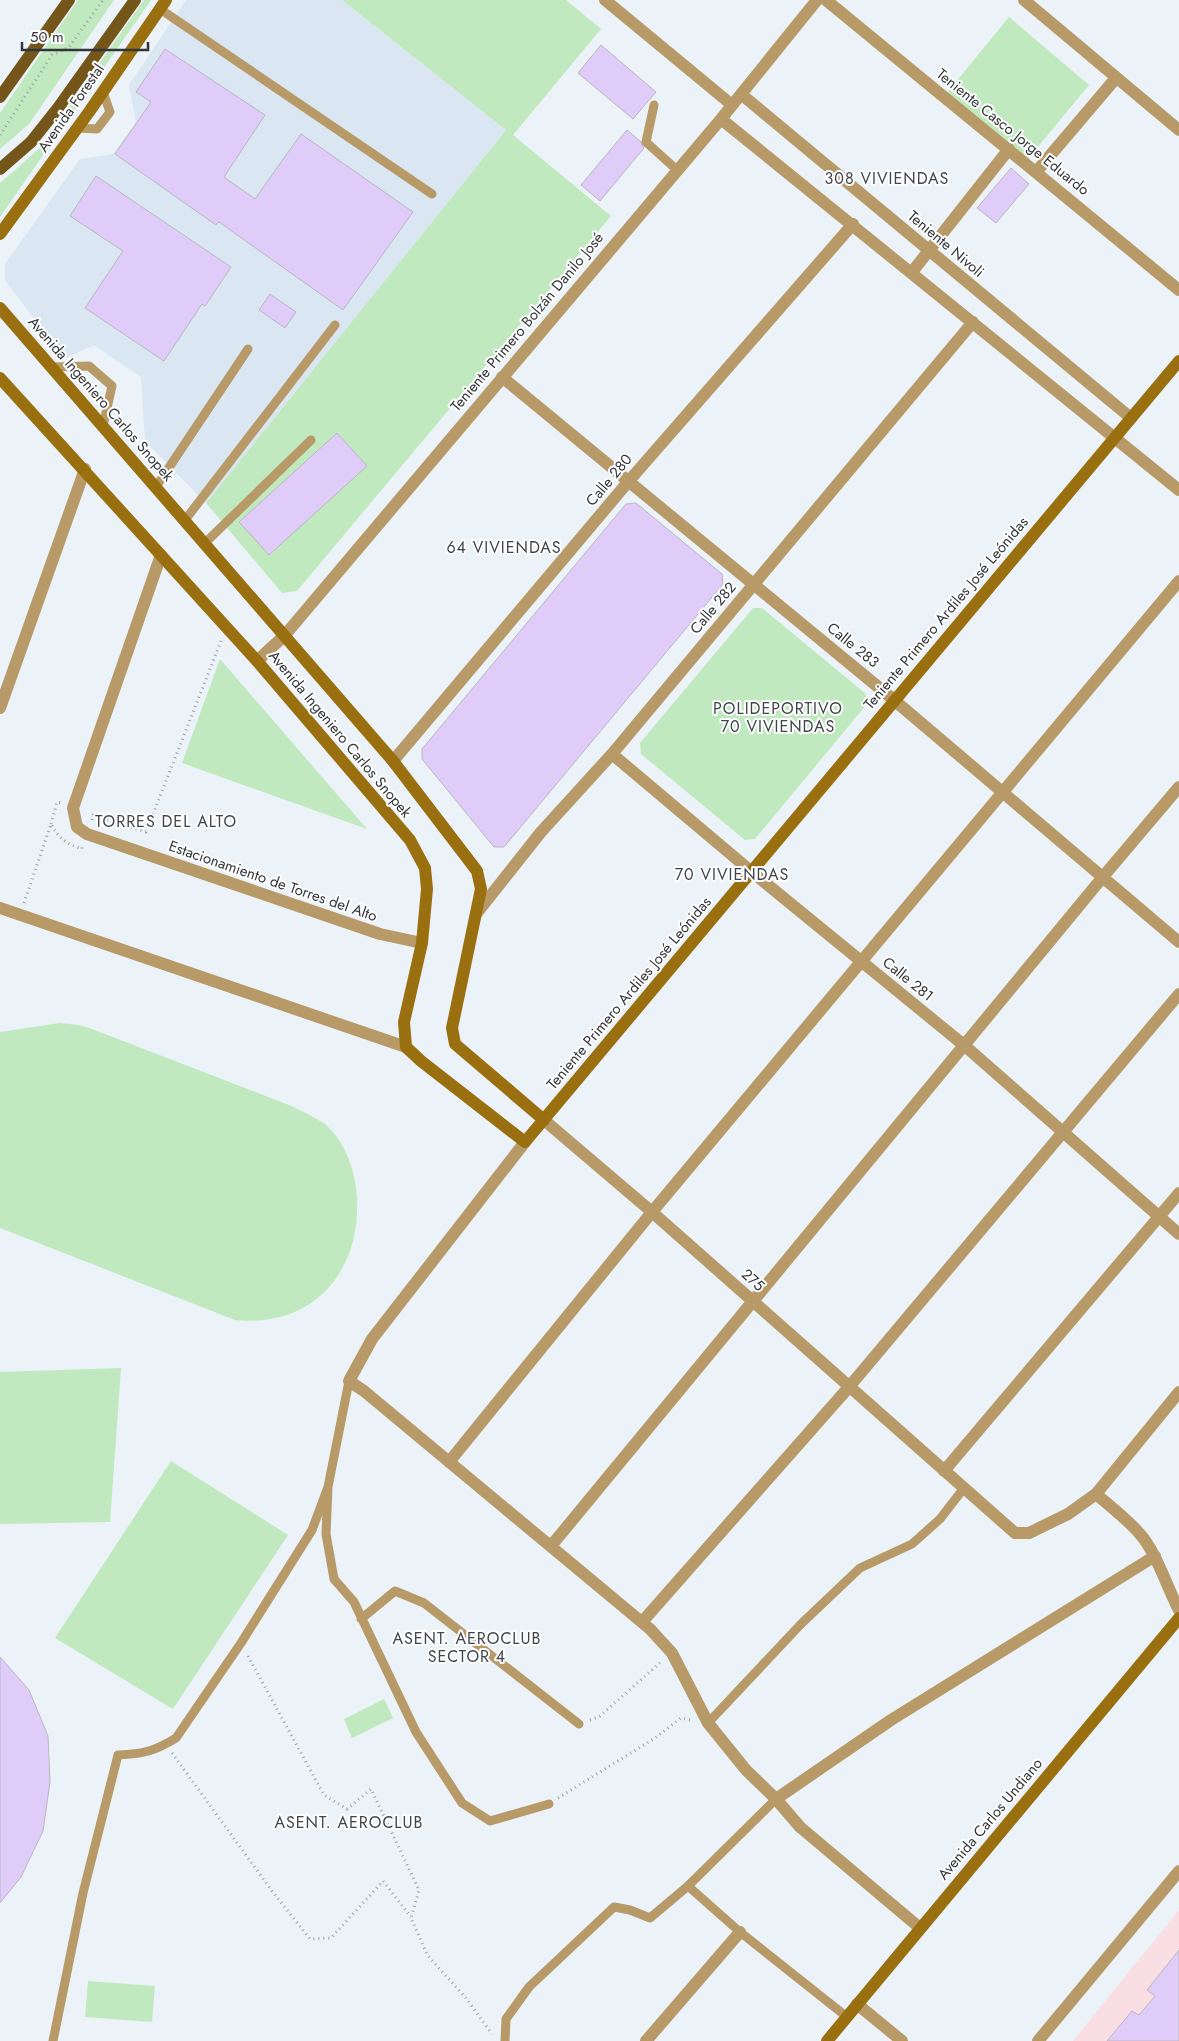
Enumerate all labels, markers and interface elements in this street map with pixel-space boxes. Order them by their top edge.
scale bar [22,20,149,52]
text: 50 m [30,26,64,48]
street label: Avenida Forestal [32,59,110,157]
street label: Teniente Casco Jorge Eduardo [932,63,1094,201]
district label: 308 VIVIENDAS [825,167,949,190]
street label: Teniente Nivoli [903,205,989,283]
street label: Teniente Primero Bolzán Danilo José [445,227,609,416]
street label: Avenida Ingeniero Carlos Snopek [23,312,179,487]
street label: Calle 280 [581,449,637,511]
street label: Teniente Primero Ardiles José Leónidas [859,512,1033,714]
district label: 64 VIVIENDAS [446,536,562,559]
street label: Calle 282 [685,577,741,639]
street label: Calle 283 [822,617,884,673]
street label: Avenida Ingeniero Carlos Snopek [263,646,417,823]
district label: POLIDEPORTIVO 70 VIVIENDAS [713,697,843,738]
district label: TORRES DEL ALTO [95,810,237,833]
street label: Estacionamiento de Torres del Alto [166,835,380,927]
district label: 70 VIVIENDAS [675,863,789,886]
street label: Teniente Primero Ardiles José Leónidas [542,892,716,1094]
street label: Calle 281 [878,952,938,1006]
street label: 275 [736,1264,770,1296]
district label: ASENT. AEROCLUB SECTOR 4 [392,1627,542,1668]
street label: Avenida Carlos Undiano [932,1753,1048,1885]
district label: ASENT. AEROCLUB [274,1811,424,1834]

